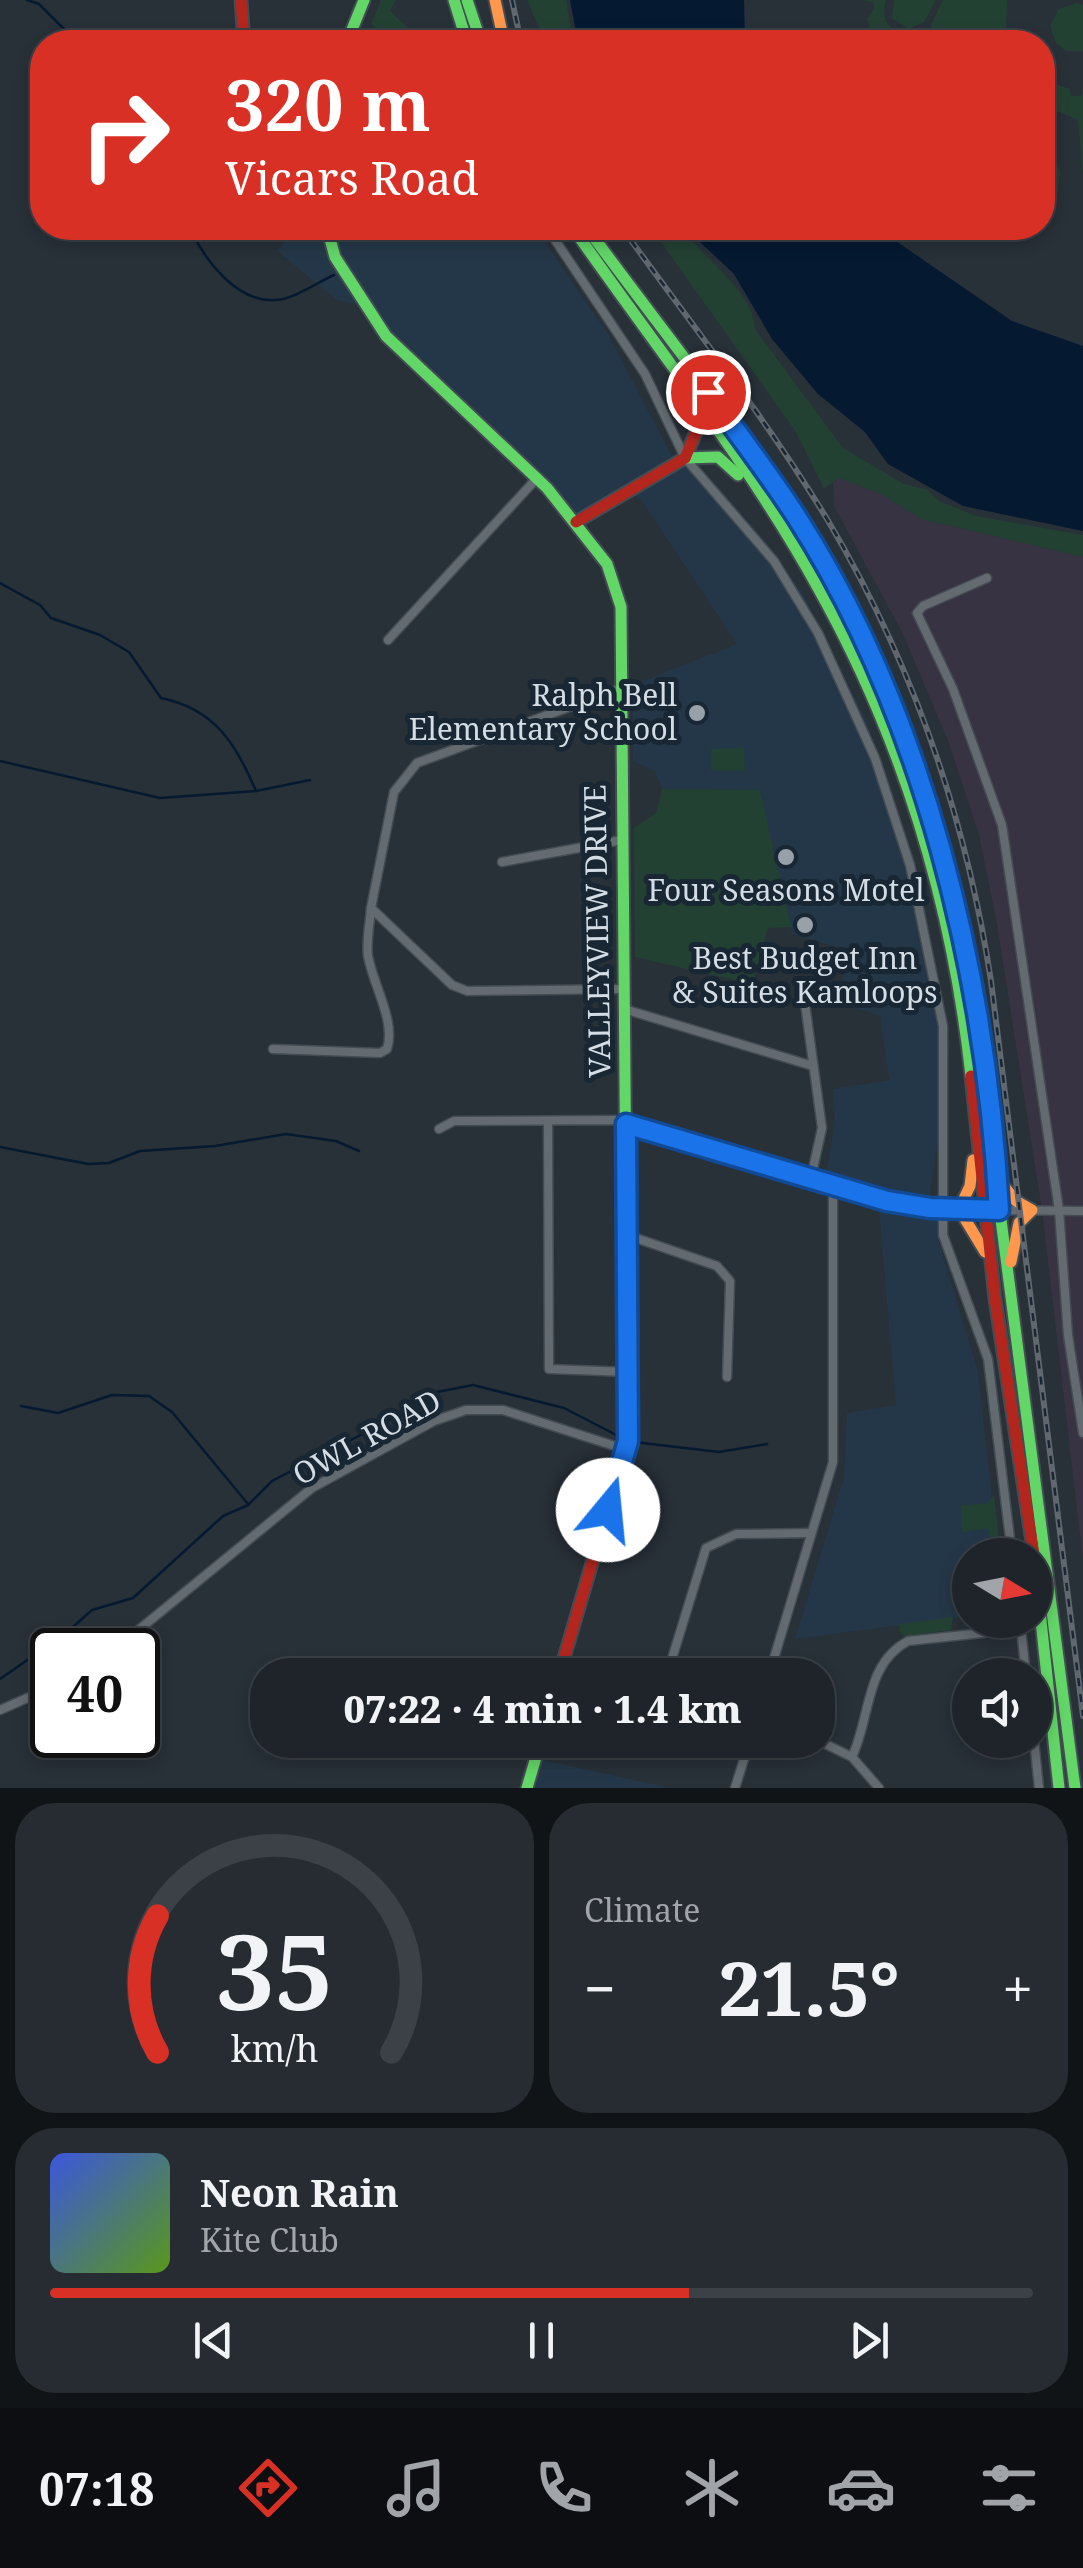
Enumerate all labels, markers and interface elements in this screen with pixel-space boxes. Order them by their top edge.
text: 320 m [225,56,431,152]
icon: right [60,70,190,200]
text: Vicars Road [225,147,479,208]
pin [666,350,751,435]
icon: arrive [681,365,736,420]
place label: Ralph Bell Elementary School [409,674,677,749]
marker: Ralph Bell Elementary School [686,702,708,724]
street label: VALLEYVIEW DRIVE [573,784,620,1078]
marker: Four Seasons Motel [775,846,797,868]
place label: Four Seasons Motel [648,869,924,910]
marker: Best Budget Inn & Suites Kamloops [794,914,816,936]
place label: Best Budget Inn & Suites Kamloops [672,937,938,1012]
street label: OWL ROAD [285,1379,448,1494]
position arrow [556,1458,660,1562]
north arrow [952,1538,1052,1638]
map controls [952,1538,1052,1758]
speed limit sign: 40 [30,1628,160,1758]
button: sound [952,1658,1052,1758]
text: 07:22 · 4 min · 1.4 km [343,1682,742,1734]
text: Climate [584,1888,700,1931]
text: 35 [216,1899,333,2040]
text: 21.5° [719,1936,900,2038]
text: − [584,1950,616,2025]
text: + [1002,1950,1033,2025]
text: km/h [231,2024,318,2072]
text: Neon Rain [200,2166,399,2218]
text: Kite Club [200,2218,339,2261]
icon: previous [186,2313,241,2368]
icon: pause [514,2313,569,2368]
icon: next [842,2313,897,2368]
icon: directions [233,2453,303,2523]
icon: music [381,2453,451,2523]
icon: phone [529,2453,599,2523]
icon: climate [677,2453,747,2523]
icon: car [826,2453,896,2523]
icon: filters [974,2453,1044,2523]
text: 07:18 [39,2458,155,2519]

